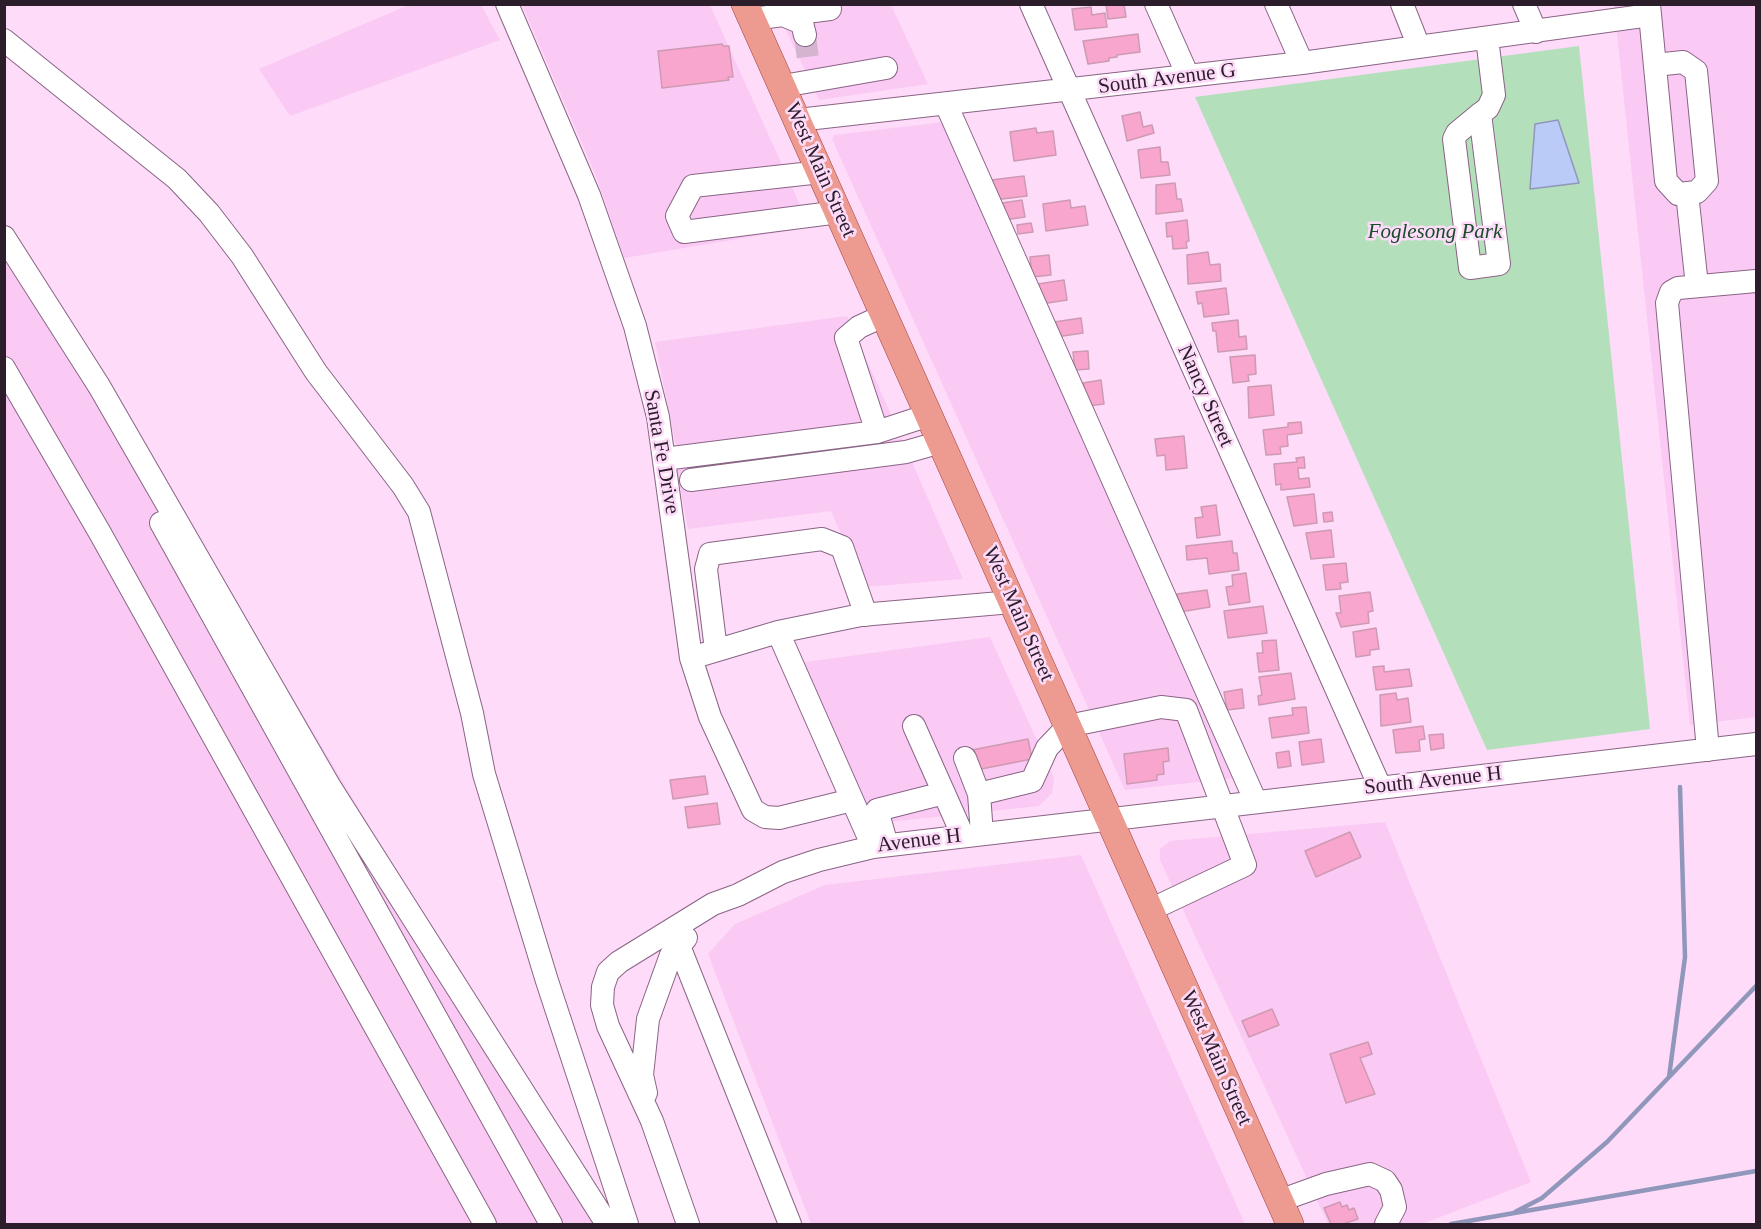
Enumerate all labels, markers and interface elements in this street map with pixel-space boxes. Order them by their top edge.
street label: South Avenue G [1097,58,1237,100]
street label: West Main Street [779,99,861,241]
park label: Foglesong Park [1368,219,1502,245]
street label: Nancy Street [1171,341,1239,451]
street label: Santa Fe Drive [638,388,684,516]
street label: West Main Street [977,543,1059,685]
street label: South Avenue H [1363,761,1503,801]
street label: Avenue H [876,823,962,859]
street label: West Main Street [1175,987,1257,1129]

